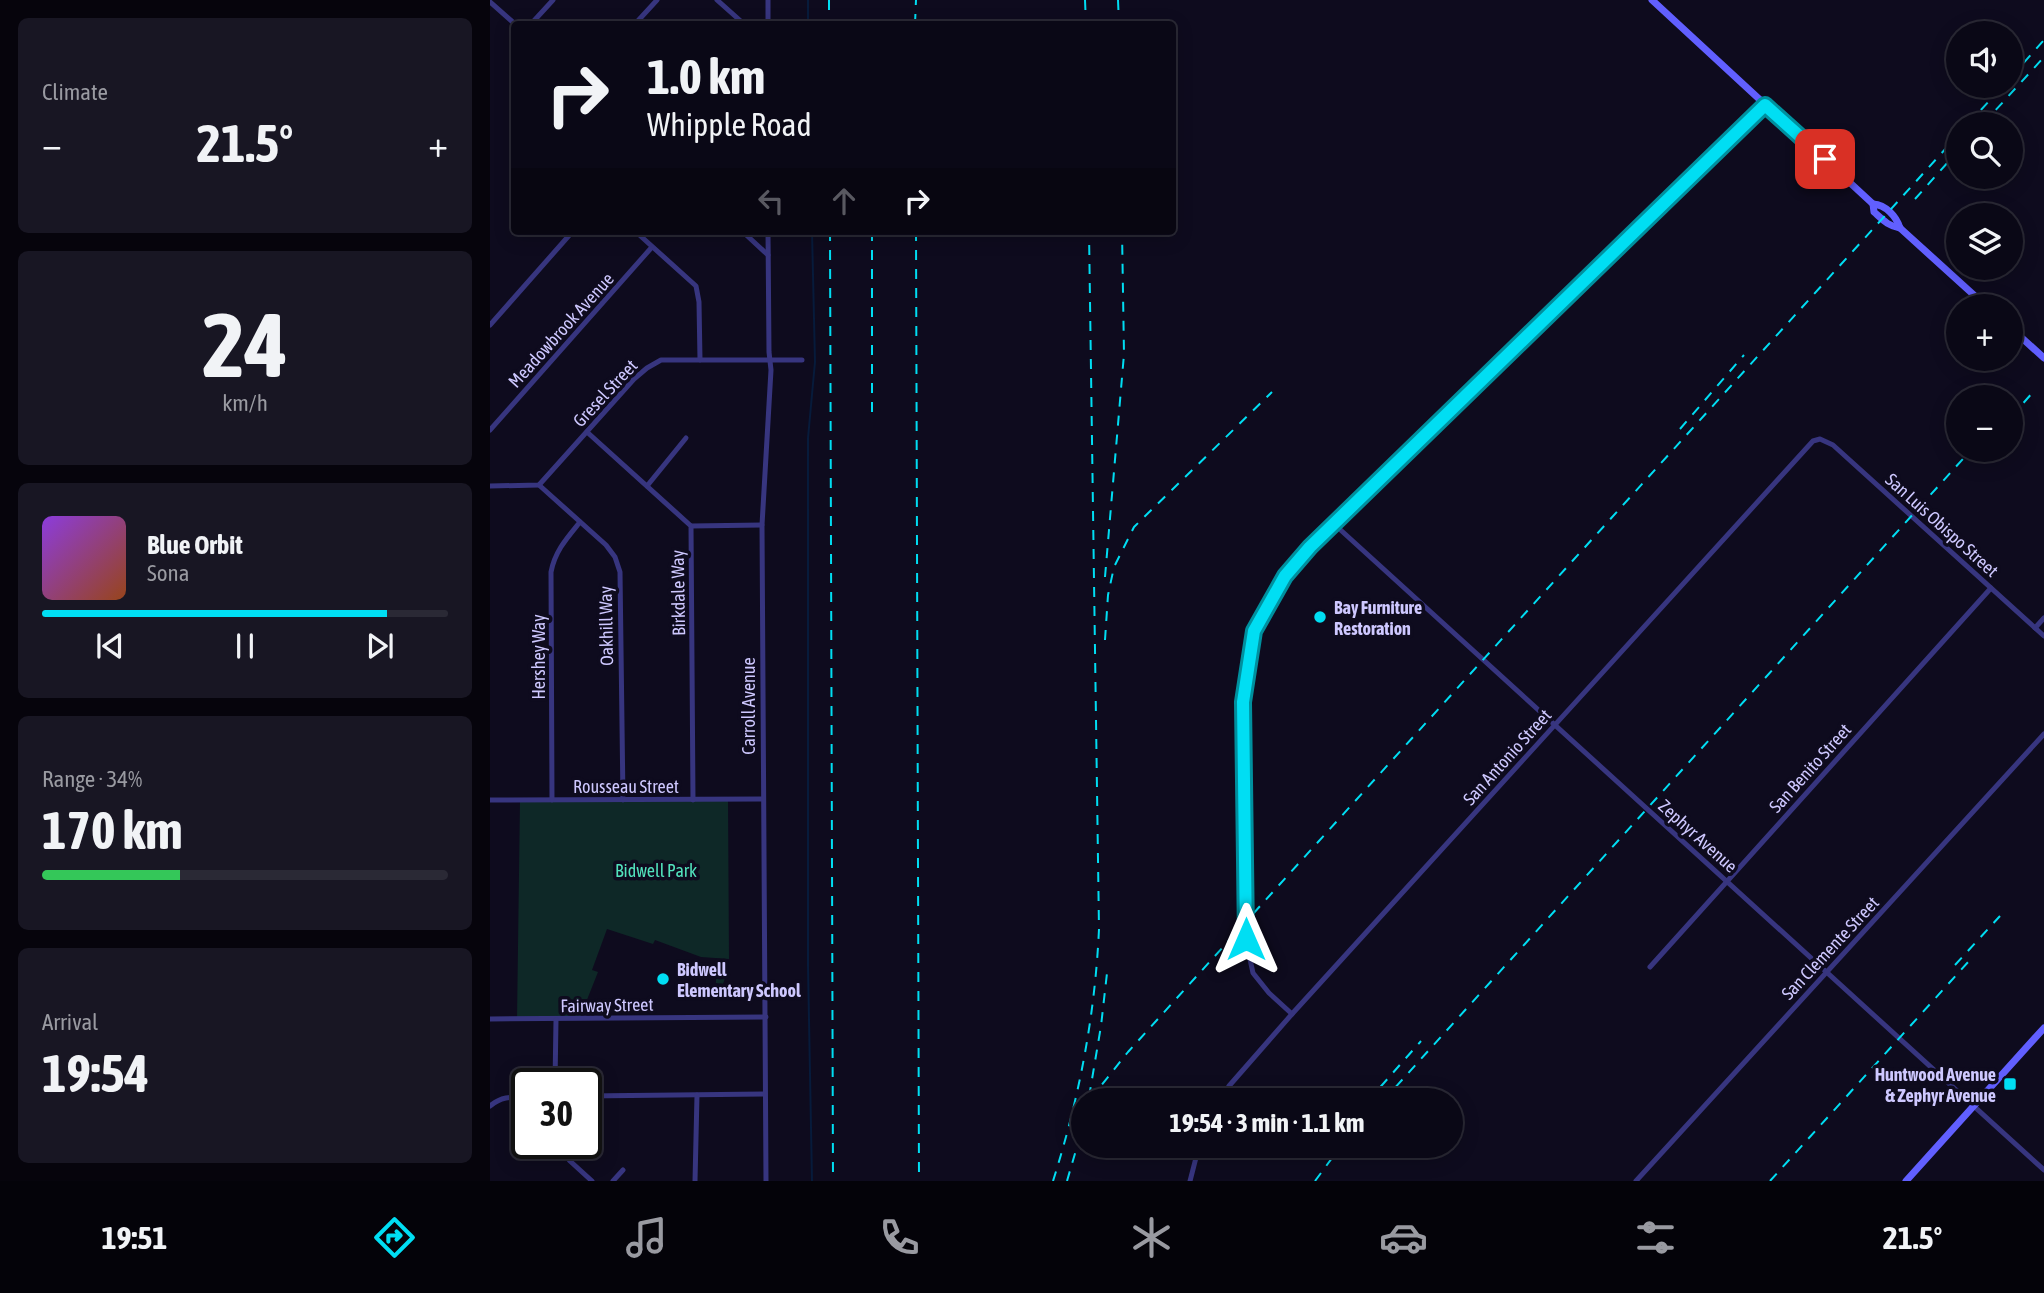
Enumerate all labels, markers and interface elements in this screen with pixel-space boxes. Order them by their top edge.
map controls [1946,21,2023,462]
button: sound [1946,21,2023,98]
text: 1.0 km [647,48,765,104]
icon: right [532,49,623,140]
text: Climate [42,79,108,105]
text: Whipple Road [647,106,812,143]
button: search [1946,112,2023,189]
text: 21.5° [197,113,293,173]
text: − [42,122,62,165]
text: + [428,122,448,165]
pin [1795,129,1855,189]
icon: arrive [1806,140,1844,178]
icon: left [752,182,790,220]
icon: ahead [825,182,863,220]
icon: right [898,182,936,220]
button: layers [1946,203,2023,280]
street label: Meadowbrook Avenue [504,268,618,392]
text: 24 [202,292,288,396]
button: + [1946,294,2023,371]
street label: Gresel Street [569,355,641,431]
button: − [1946,385,2023,462]
text: km/h [222,390,268,416]
street label: San Luis Obispo Street [1881,469,2003,581]
text: Blue Orbit [147,530,243,560]
street label: Birkdale Way [667,550,689,636]
text: Sona [147,560,189,586]
street label: Oakhill Way [595,586,617,666]
place label: Bay Furniture Restoration [1334,597,1422,639]
marker: Bay Furniture Restoration [1312,609,1328,625]
street label: Hershey Way [528,614,549,700]
icon: previous [91,627,129,665]
icon: pause [226,627,264,665]
icon: next [361,627,399,665]
street label: Carroll Avenue [738,657,759,755]
street label: San Antonio Street [1459,705,1555,809]
street label: San Benito Street [1765,719,1855,817]
text: Range · 34% [42,766,142,792]
street label: Rousseau Street [573,776,679,797]
street label: Zephyr Avenue [1654,795,1742,877]
text: 170 km [42,800,183,860]
park label: Bidwell Park [615,860,697,881]
street label: San Clemente Street [1777,892,1883,1004]
position arrow [1209,902,1283,976]
place label: Bidwell Elementary School [677,959,801,1001]
marker: Bidwell Elementary School [655,971,671,987]
street label: Fairway Street [560,994,654,1016]
text: Arrival [42,1009,98,1035]
text: 19:54 [42,1043,149,1103]
place label: Huntwood Avenue & Zephyr Avenue [1875,1064,1996,1106]
speed limit sign: 30 [511,1068,602,1159]
marker: Huntwood Avenue & Zephyr Avenue [2002,1076,2018,1092]
text: 19:54 · 3 min · 1.1 km [1170,1108,1364,1138]
icon: directions [370,1213,419,1262]
icon: music [622,1213,671,1262]
icon: phone [875,1213,924,1262]
icon: climate [1127,1213,1176,1262]
icon: car [1379,1213,1428,1262]
icon: filters [1631,1213,1680,1262]
text: 19:51 [102,1219,167,1256]
text: 21.5° [1883,1219,1942,1256]

